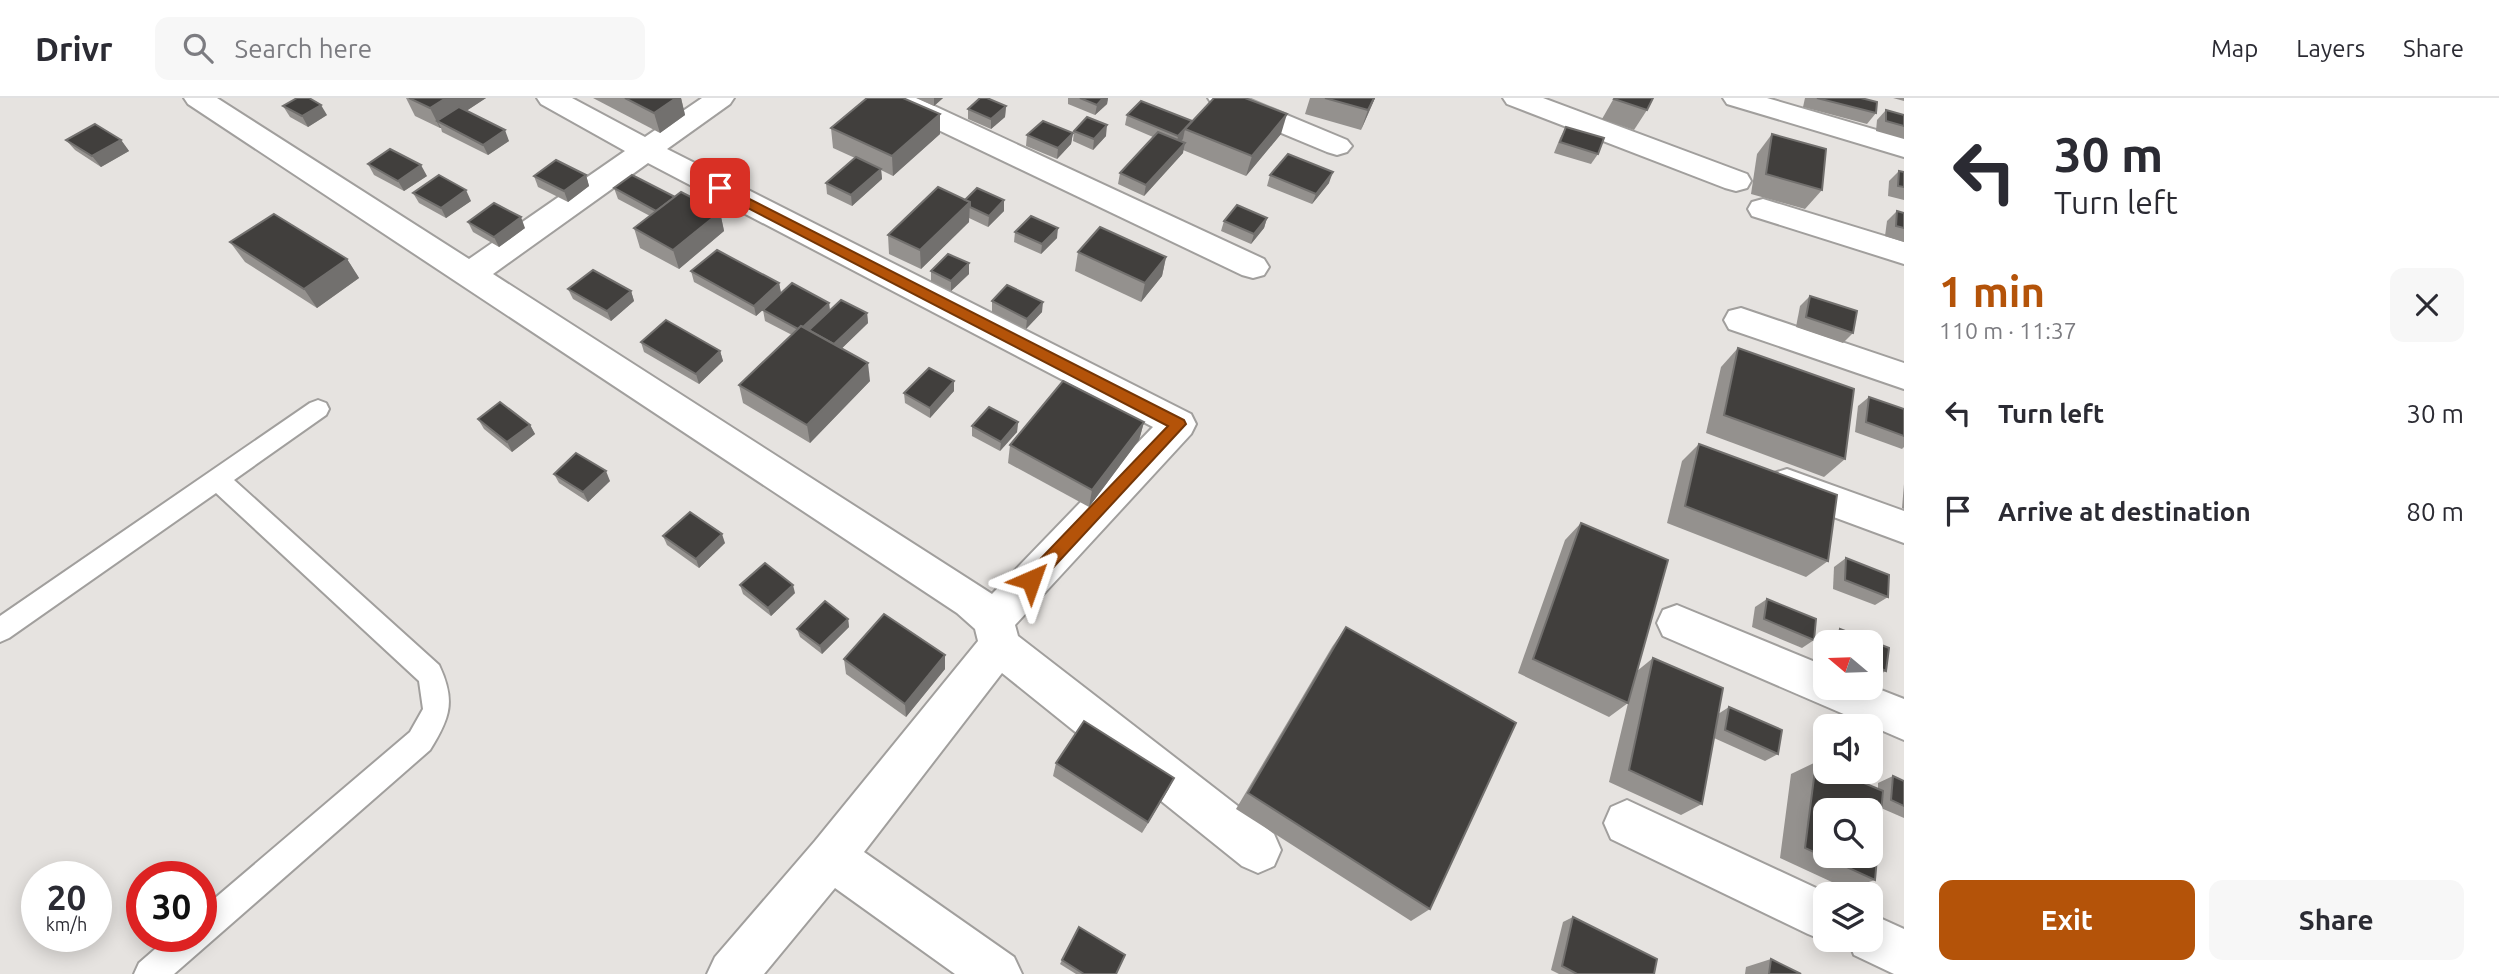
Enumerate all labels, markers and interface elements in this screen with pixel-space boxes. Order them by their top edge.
search box [155,17,645,80]
icon: search [179,29,217,67]
text: Drivr [35,30,113,67]
text: Search here [235,34,372,63]
text: Map [2211,35,2258,62]
text: Layers [2296,35,2365,62]
text: Share [2403,35,2464,62]
icon: left [1939,126,2030,217]
text: 30 m [2054,126,2163,181]
pin [690,158,750,218]
icon: arrive [701,169,739,207]
text: Turn left [2054,184,2178,220]
text: 1 min [1939,268,2045,315]
button: close [2390,268,2464,342]
text: 110 m · 11:37 [1939,318,2077,343]
icon: left [1939,394,1977,432]
text: Turn left [1998,399,2104,428]
text: 30 m [2406,399,2464,428]
icon: arrive [1939,492,1977,530]
text: Arrive at destination [1998,497,2251,526]
text: 80 m [2406,497,2464,526]
position arrow [994,543,1068,617]
north arrow [1813,630,1883,700]
map controls [1813,630,1883,952]
button: sound [1813,714,1883,784]
button: search [1813,798,1883,868]
speed limit sign: 30 [126,861,217,952]
text: 20 [47,877,86,917]
button: Exit [1939,880,2195,960]
button: Share [2209,880,2464,960]
button: layers [1813,882,1883,952]
text: km/h [46,914,87,934]

